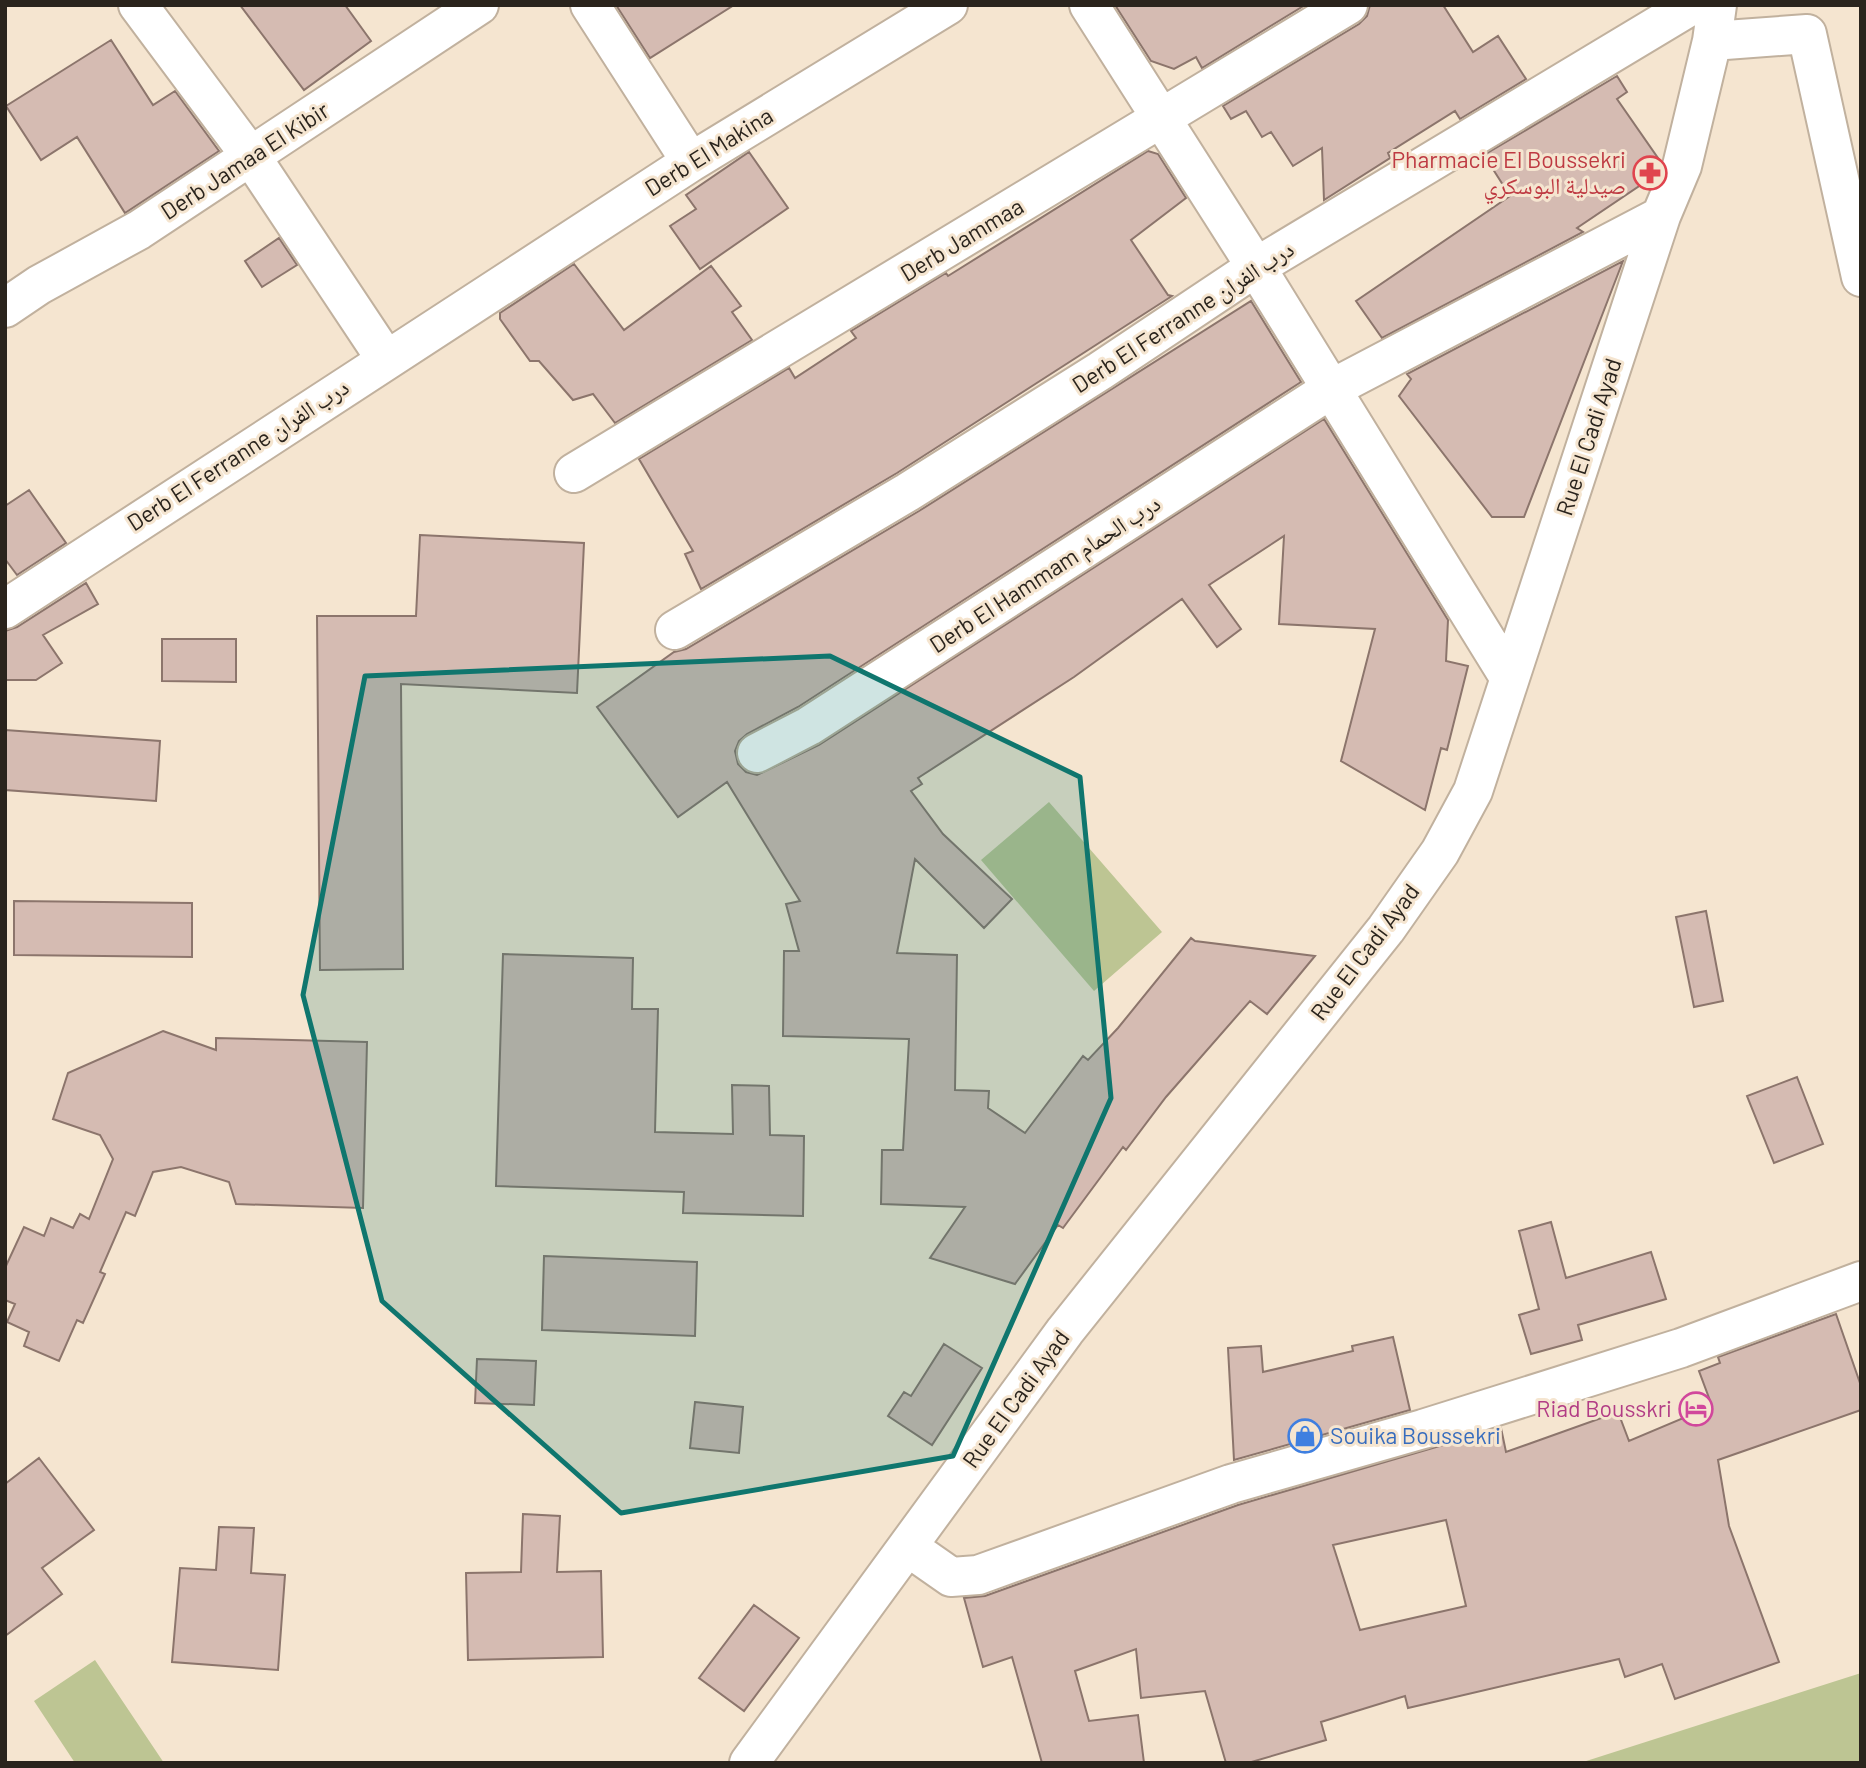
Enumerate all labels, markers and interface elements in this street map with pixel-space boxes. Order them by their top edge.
street label: Derb Jamaa El Kibir [155,95,334,225]
street label: Derb El Makina [639,101,778,202]
place label: Pharmacie El Boussekri صيدلية البوسكري [1392,145,1626,205]
pharmacy icon: Pharmacie El Boussekri صيدلية البوسكري [1631,154,1669,192]
street label: Derb Jammaa [895,191,1028,287]
street label: Derb El Ferranne درب الفران [1066,234,1299,399]
street label: Rue El Cadi Ayad [1549,355,1627,519]
street label: Derb El Ferranne درب الفران [121,372,354,537]
street label: Derb El Hammam درب الحمام [924,488,1167,661]
street label: Rue El Cadi Ayad [1304,878,1425,1025]
street label: Rue El Cadi Ayad [956,1324,1075,1473]
hotel icon: Riad Bousskri [1677,1390,1715,1428]
place label: Riad Bousskri [1536,1394,1672,1422]
shop icon: Souika Boussekri [1286,1417,1324,1455]
place label: Souika Boussekri [1330,1421,1501,1449]

